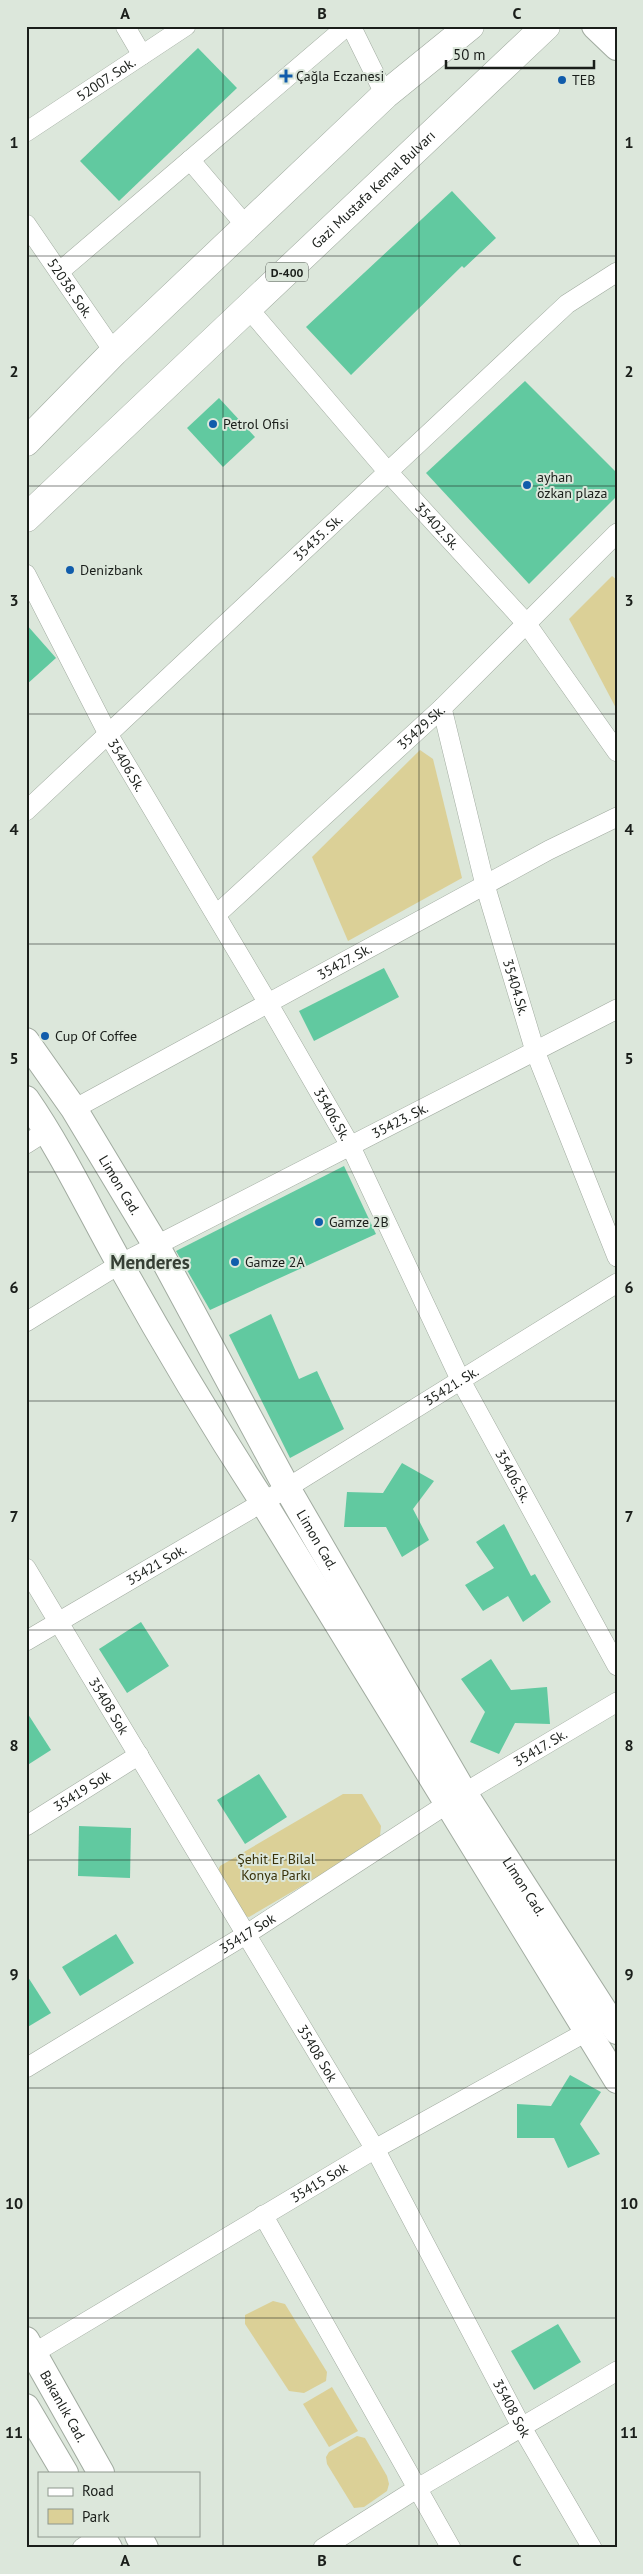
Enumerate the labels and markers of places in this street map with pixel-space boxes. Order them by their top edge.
place label: Çağla Eczanesi [296,67,384,85]
marker: Çağla Eczanesi [280,70,292,82]
place label: TEB [572,71,595,89]
marker: TEB [556,74,568,86]
place label: Petrol Ofisi [223,415,289,433]
marker: Petrol Ofisi [207,418,219,430]
place label: ayhan özkan plaza [537,468,607,502]
marker: ayhan özkan plaza [521,479,533,491]
place label: Denizbank [80,561,143,579]
marker: Denizbank [64,564,76,576]
place label: Cup Of Coffee [55,1027,137,1045]
marker: Cup Of Coffee [39,1030,51,1042]
place label: Gamze 2B [329,1213,389,1231]
marker: Gamze 2B [313,1216,325,1228]
place label: Gamze 2A [245,1253,305,1271]
marker: Gamze 2A [229,1256,241,1268]

